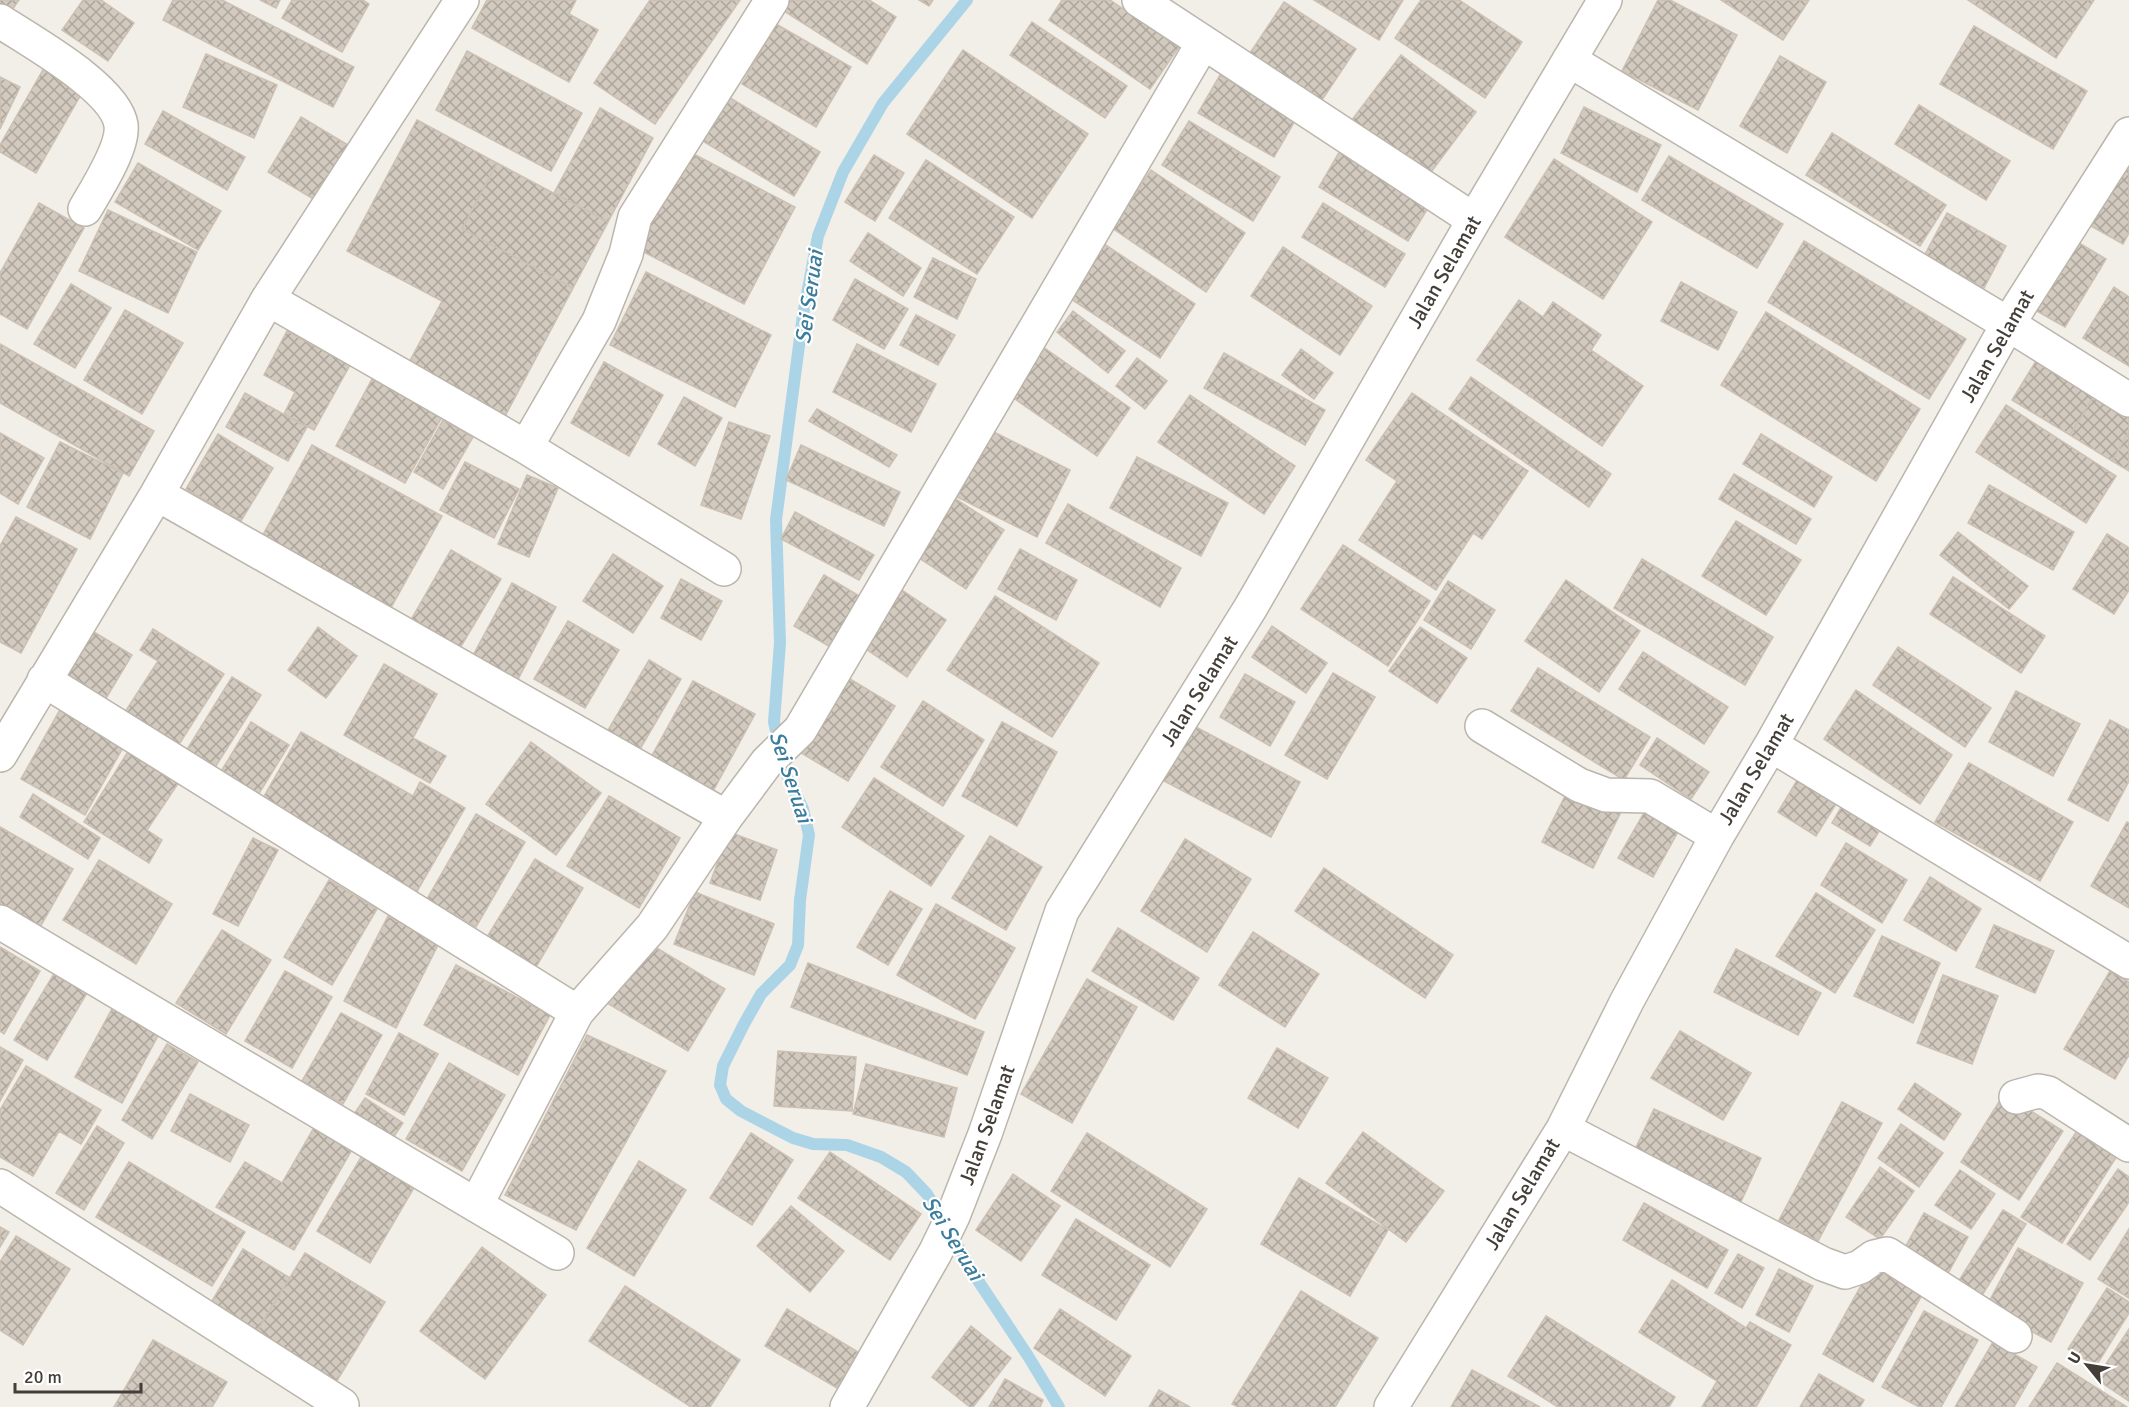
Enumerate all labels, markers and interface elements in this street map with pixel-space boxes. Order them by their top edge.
street label: Jalan Selamat [1401,211,1487,333]
water label: Sei Seruai [789,246,829,346]
street label: Jalan Selamat [1954,285,2040,407]
street label: Jalan Selamat [1155,631,1243,751]
street label: Jalan Selamat [1712,708,1800,830]
water label: Sei Seruai [764,728,819,828]
street label: Jalan Selamat [953,1061,1021,1189]
street label: Jalan Selamat [1478,1133,1566,1255]
water label: Sei Seruai [916,1191,991,1287]
north arrow [2057,1335,2117,1395]
text: U [2064,1348,2086,1368]
scale bar [15,1356,141,1394]
text: 20 m [24,1366,62,1388]

